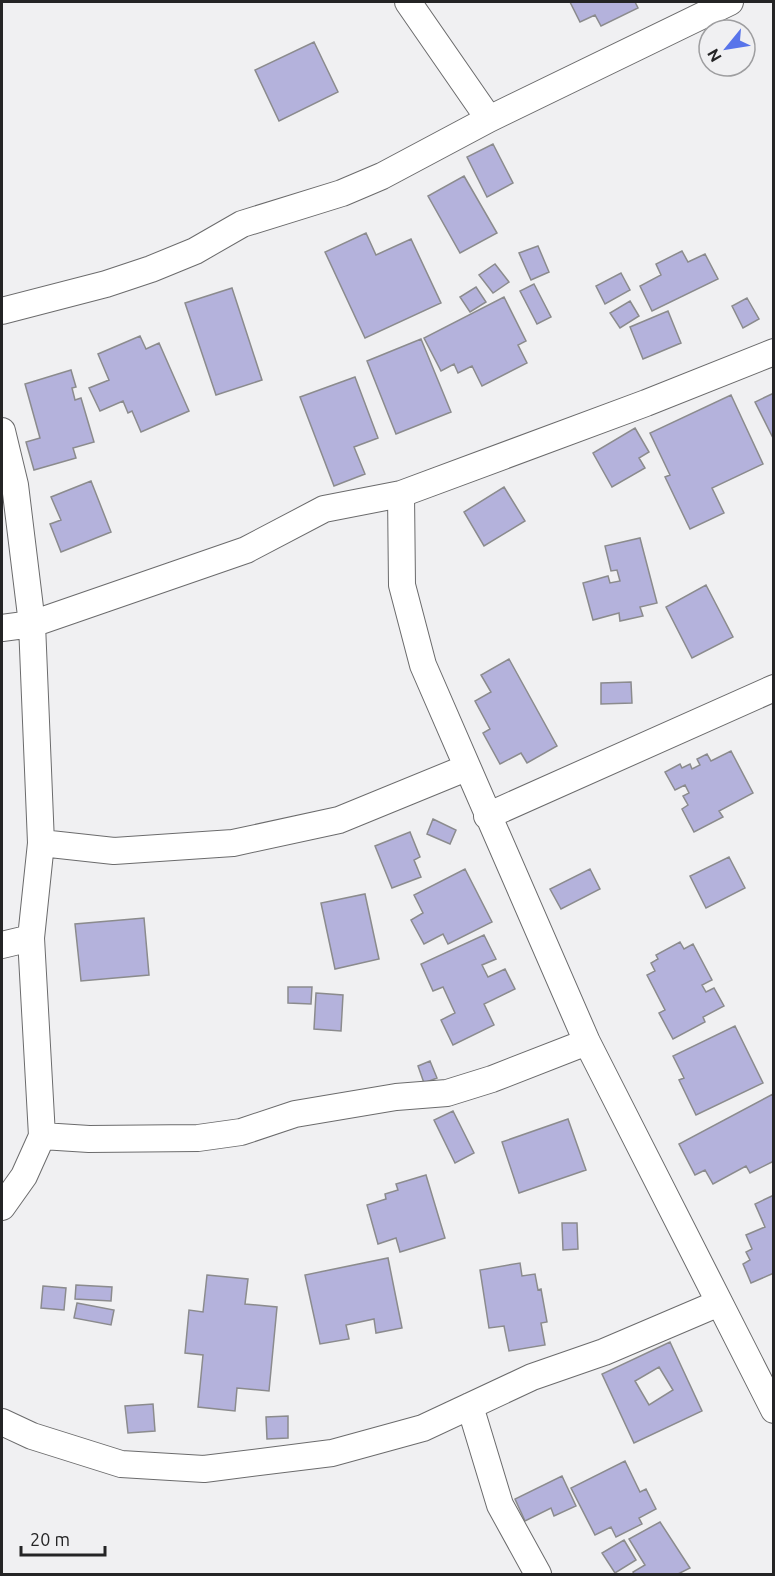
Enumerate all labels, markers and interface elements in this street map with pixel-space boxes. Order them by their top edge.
north arrow [697,18,757,78]
text: N [703,46,725,65]
scale bar [21,1519,105,1557]
text: 20 m [30,1529,70,1549]

